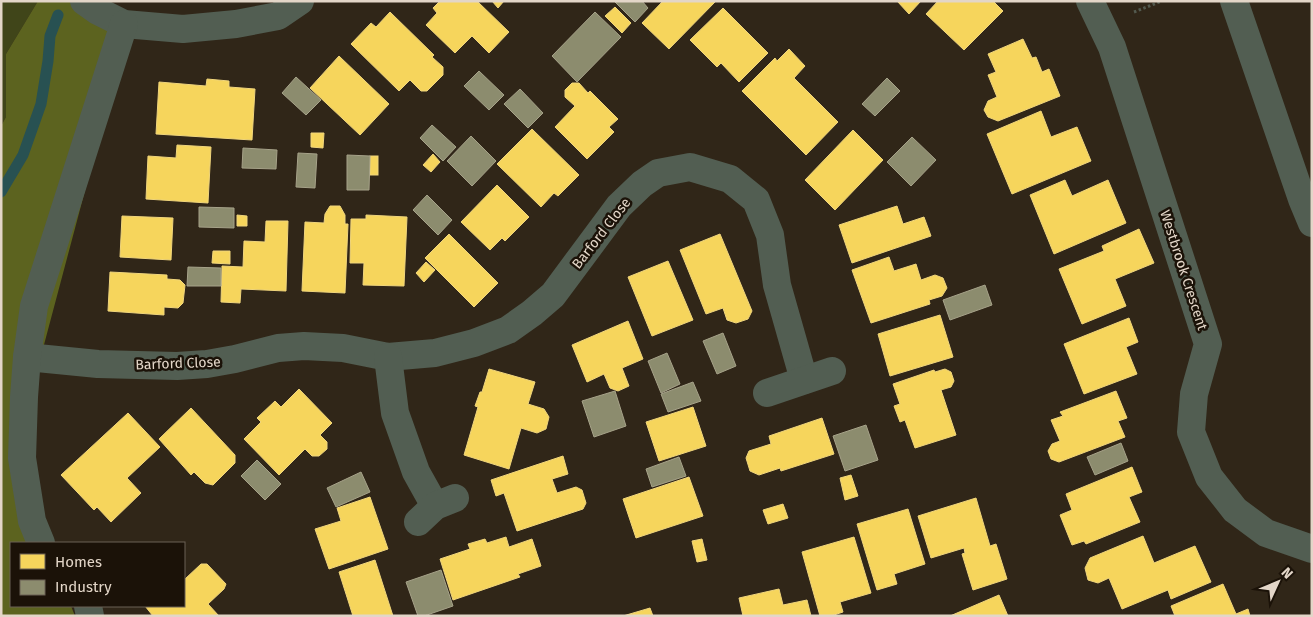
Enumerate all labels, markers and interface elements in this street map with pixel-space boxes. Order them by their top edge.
street label: Barford Close [568,194,634,272]
street label: Westbrook Crescent [1156,208,1211,333]
street label: Barford Close [135,354,221,373]
legend [10,542,185,607]
text: Homes [55,553,102,571]
north arrow [1253,557,1303,607]
text: N [1278,564,1296,583]
text: Industry [55,578,112,596]

